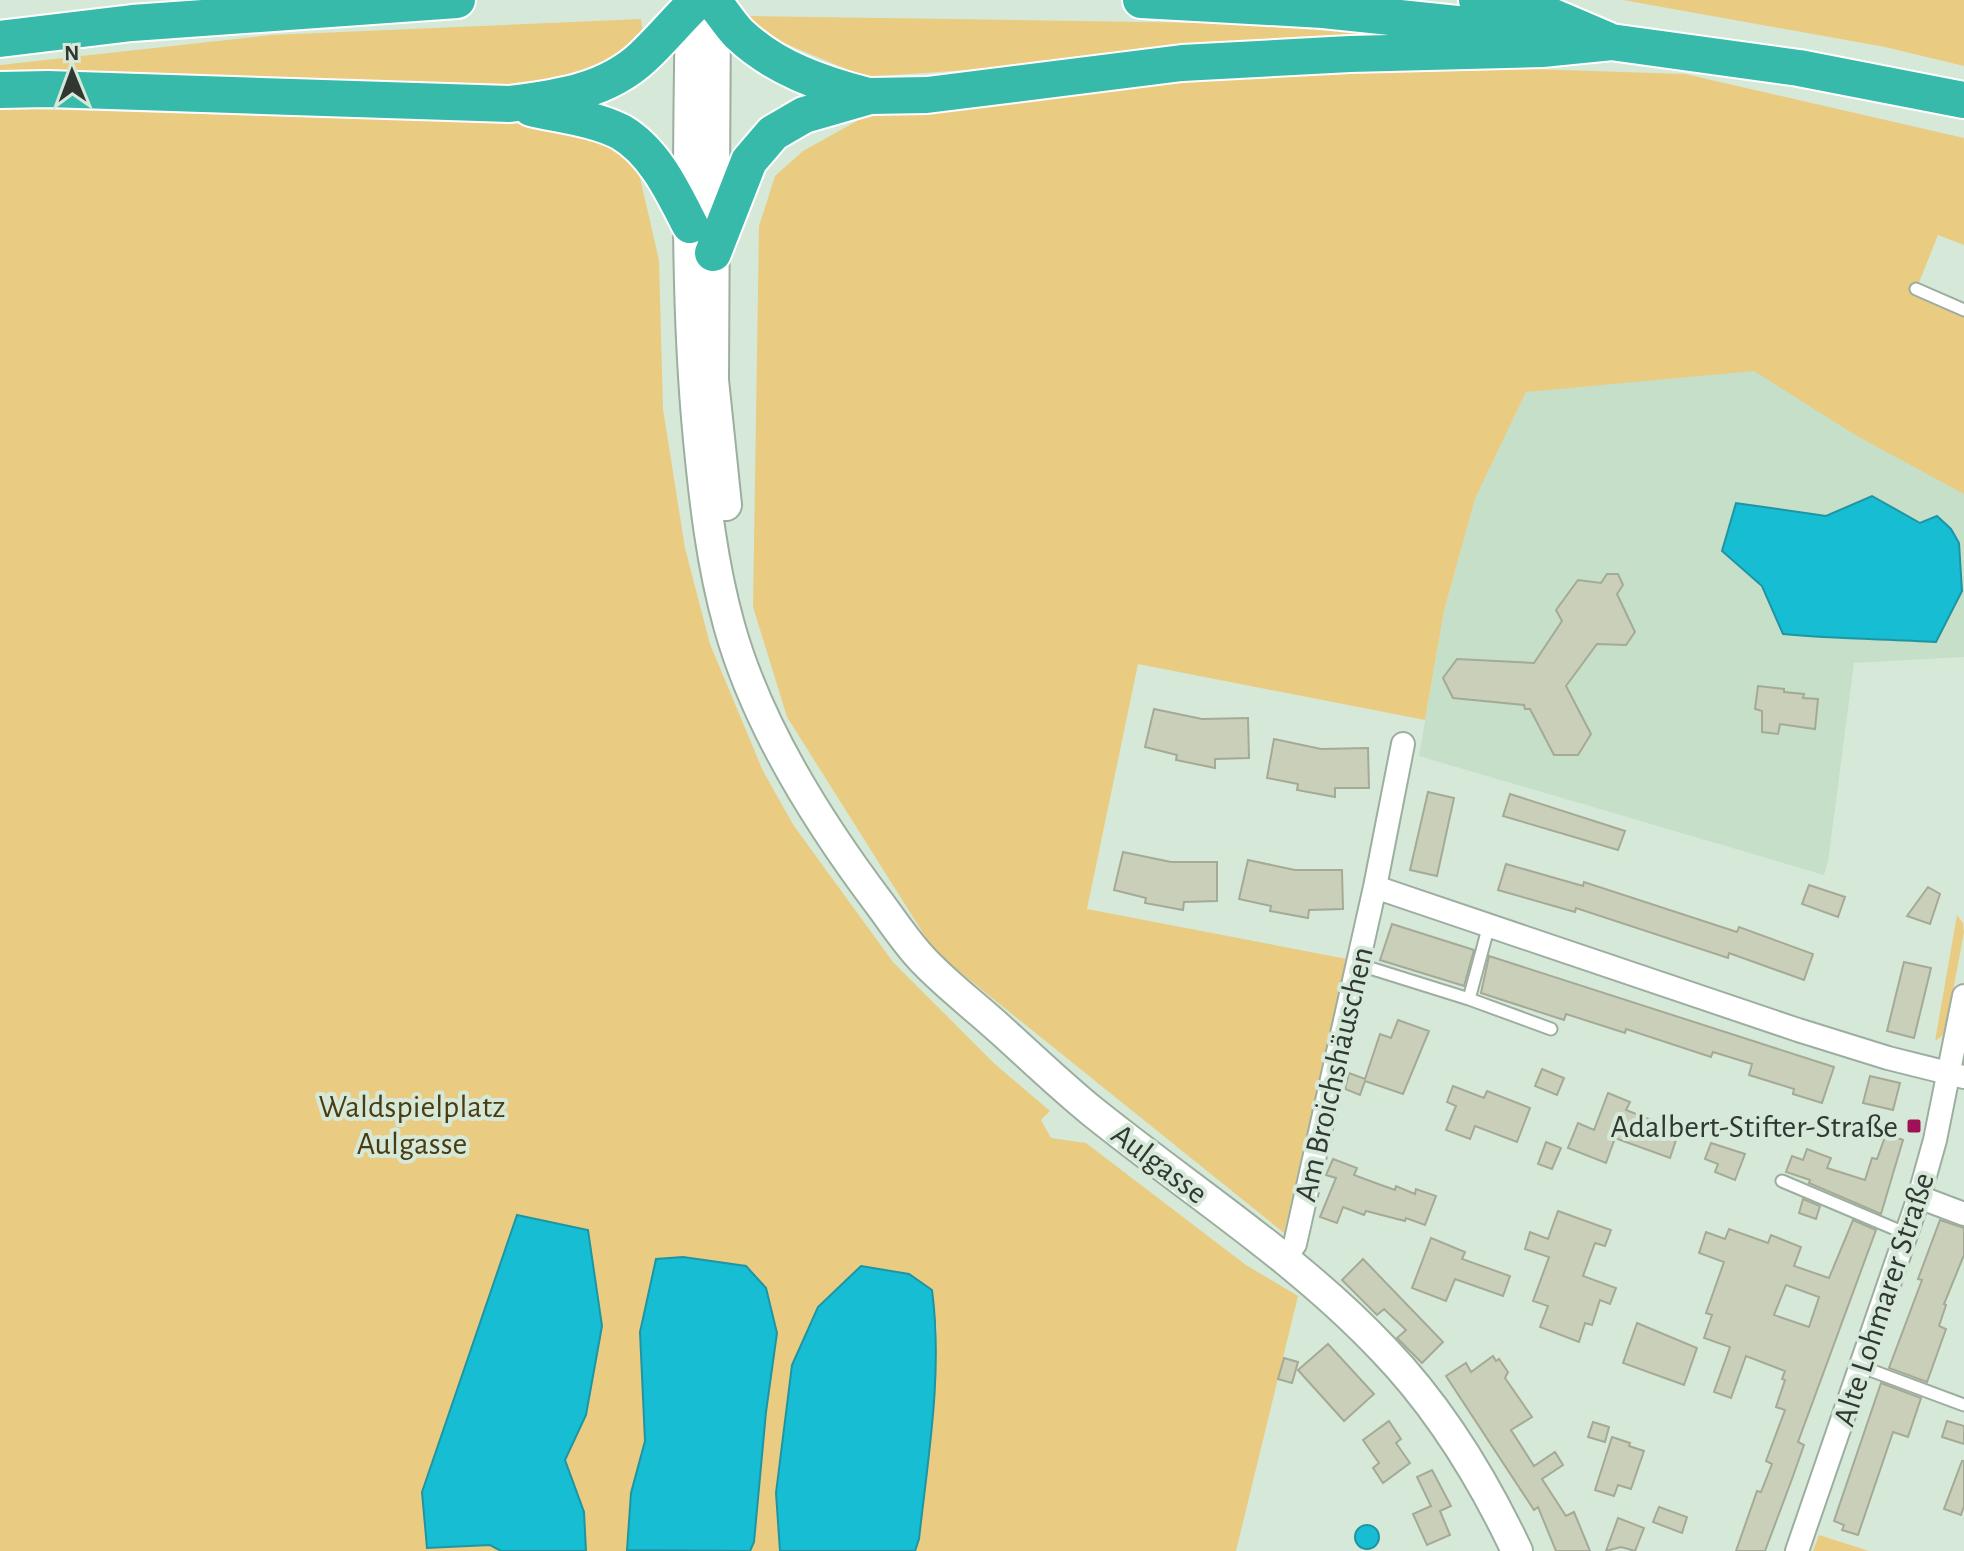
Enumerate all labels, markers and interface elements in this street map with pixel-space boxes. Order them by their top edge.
north arrow [32,32,112,112]
text: N [64,42,80,64]
street label: Am Broichshäuschen [1289,944,1379,1205]
park label: Waldspielplatz Aulgasse [318,1091,506,1160]
place label: Adalbert-Stifter-Straße [1611,1111,1898,1143]
marker: Adalbert-Stifter-Straße [1905,1117,1923,1135]
street label: Aulgasse [1106,1118,1213,1210]
street label: Alte Lohmarer Straße [1828,1169,1940,1430]

